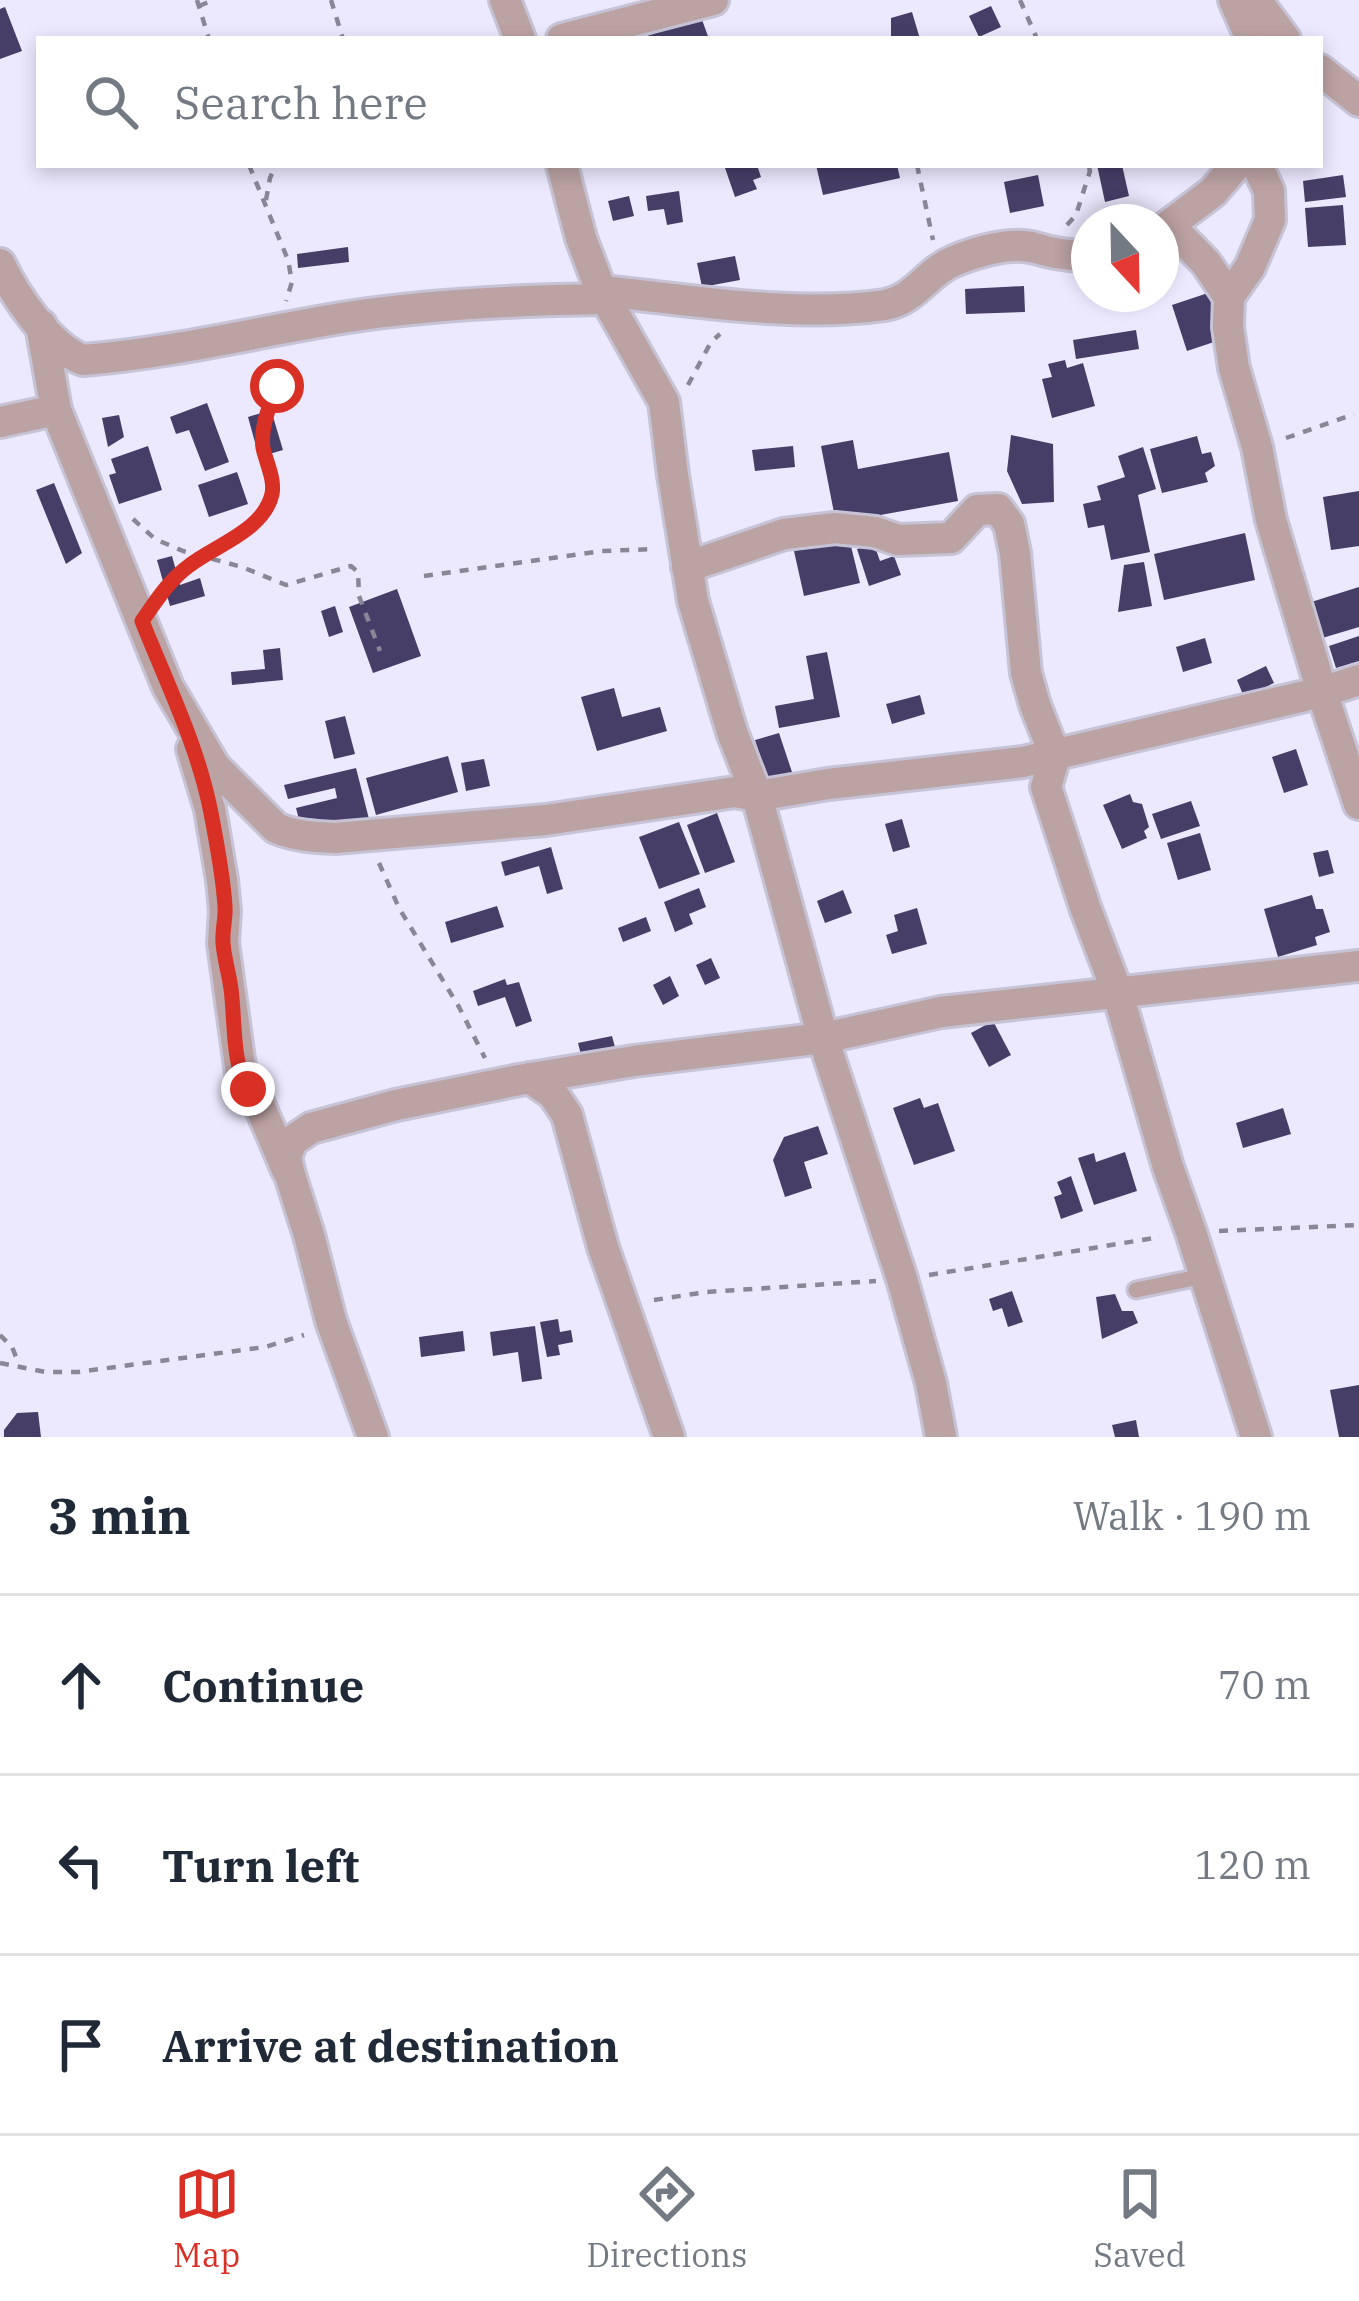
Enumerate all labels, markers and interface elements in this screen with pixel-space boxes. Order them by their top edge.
search box [36,36,1323,168]
icon: search [78,69,144,135]
text: Search here [174,73,428,131]
north arrow [1071,204,1179,312]
route start [250,359,304,413]
route end [221,1062,275,1116]
text: 3 min [48,1482,191,1548]
text: Walk · 190 m [1073,1490,1311,1541]
icon: ahead [48,1652,114,1718]
text: Continue [162,1656,364,1714]
text: 70 m [1218,1659,1311,1710]
icon: left [48,1832,114,1898]
text: Turn left [162,1836,359,1894]
text: 120 m [1195,1839,1311,1890]
icon: arrive [48,2012,114,2078]
text: Arrive at destination [162,2016,619,2074]
tab: Map [173,2161,240,2276]
tab: Directions [586,2161,747,2276]
tab: Saved [1093,2161,1186,2276]

